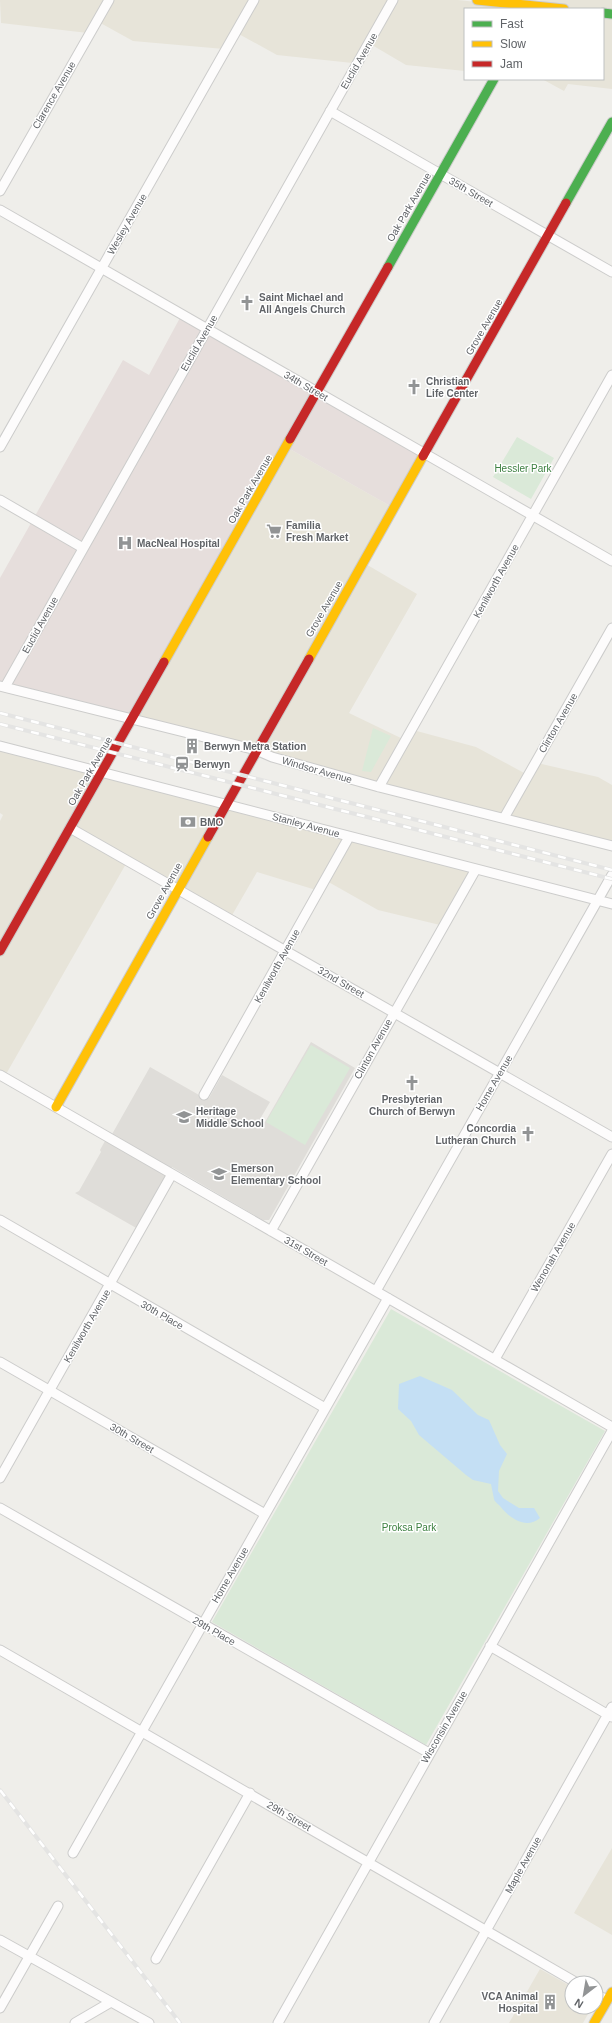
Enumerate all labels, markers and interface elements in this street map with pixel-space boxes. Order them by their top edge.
legend [464,8,604,80]
text: Fast [500,17,524,31]
street label: Euclid Avenue [338,31,380,91]
text: Slow [500,37,526,51]
text: Jam [500,57,523,71]
street label: Clarence Avenue [30,59,78,131]
street label: Oak Park Avenue [385,170,433,243]
street label: 35th Street [447,175,495,209]
street label: Wesley Avenue [105,191,149,256]
place label: Saint Michael and All Angels Church [259,292,345,315]
church icon: Saint Michael and All Angels Church [238,294,256,312]
street label: Grove Avenue [463,297,505,357]
street label: Euclid Avenue [178,313,220,373]
street label: 34th Street [282,369,330,403]
place label: Christian Life Center [426,376,478,399]
church icon: Christian Life Center [405,378,423,396]
street label: Oak Park Avenue [226,452,274,525]
park label: Hessler Park [494,463,553,474]
place label: Familia Fresh Market [286,520,349,543]
supermarket icon: Familia Fresh Market [265,522,283,540]
hospital icon: MacNeal Hospital [116,534,134,552]
place label: MacNeal Hospital [137,538,220,549]
street label: Kenilworth Avenue [471,542,521,620]
street label: Grove Avenue [303,579,345,639]
street label: Euclid Avenue [20,594,60,655]
street label: Clinton Avenue [536,691,580,755]
street label: Oak Park Avenue [66,734,114,807]
building icon: Berwyn Metra Station [183,737,201,755]
place label: Berwyn Metra Station [204,741,306,752]
station icon: Berwyn [173,755,191,773]
street label: Windsor Avenue [281,755,354,785]
place label: Berwyn [194,759,230,770]
street label: Stanley Avenue [271,811,341,839]
bank icon: BMO [179,813,197,831]
place label: BMO [200,817,224,828]
street label: Grove Avenue [144,860,184,921]
street label: Kenilworth Avenue [252,927,302,1005]
street label: 32nd Street [316,964,366,1000]
street label: Clinton Avenue [352,1017,394,1081]
street label: Home Avenue [474,1053,515,1113]
church icon: Presbyterian Church of Berwyn [403,1074,421,1092]
place label: Presbyterian Church of Berwyn [369,1094,455,1117]
place label: Heritage Middle School [196,1106,264,1129]
school or university icon: Heritage Middle School [175,1108,193,1126]
place label: Concordia Lutheran Church [435,1123,516,1146]
church icon: Concordia Lutheran Church [519,1125,537,1143]
place label: Emerson Elementary School [231,1163,321,1186]
school or university icon: Emerson Elementary School [210,1165,228,1183]
street label: Wenonah Avenue [529,1220,578,1294]
street label: 31st Street [282,1234,330,1268]
street label: Kenilworth Avenue [62,1287,113,1365]
street label: 30th Place [139,1298,186,1332]
street label: 30th Street [108,1421,156,1455]
park label: Proksa Park [382,1522,437,1533]
street label: Home Avenue [210,1545,251,1605]
street label: 29th Place [191,1614,238,1648]
street label: Wisconsin Avenue [419,1689,469,1765]
street label: 29th Street [265,1799,313,1833]
street label: Maple Avenue [503,1834,543,1895]
north arrow [564,1975,604,2015]
place label: VCA Animal Hospital [482,1991,538,2014]
building icon: VCA Animal Hospital [541,1993,559,2011]
text: N [572,1996,585,2011]

